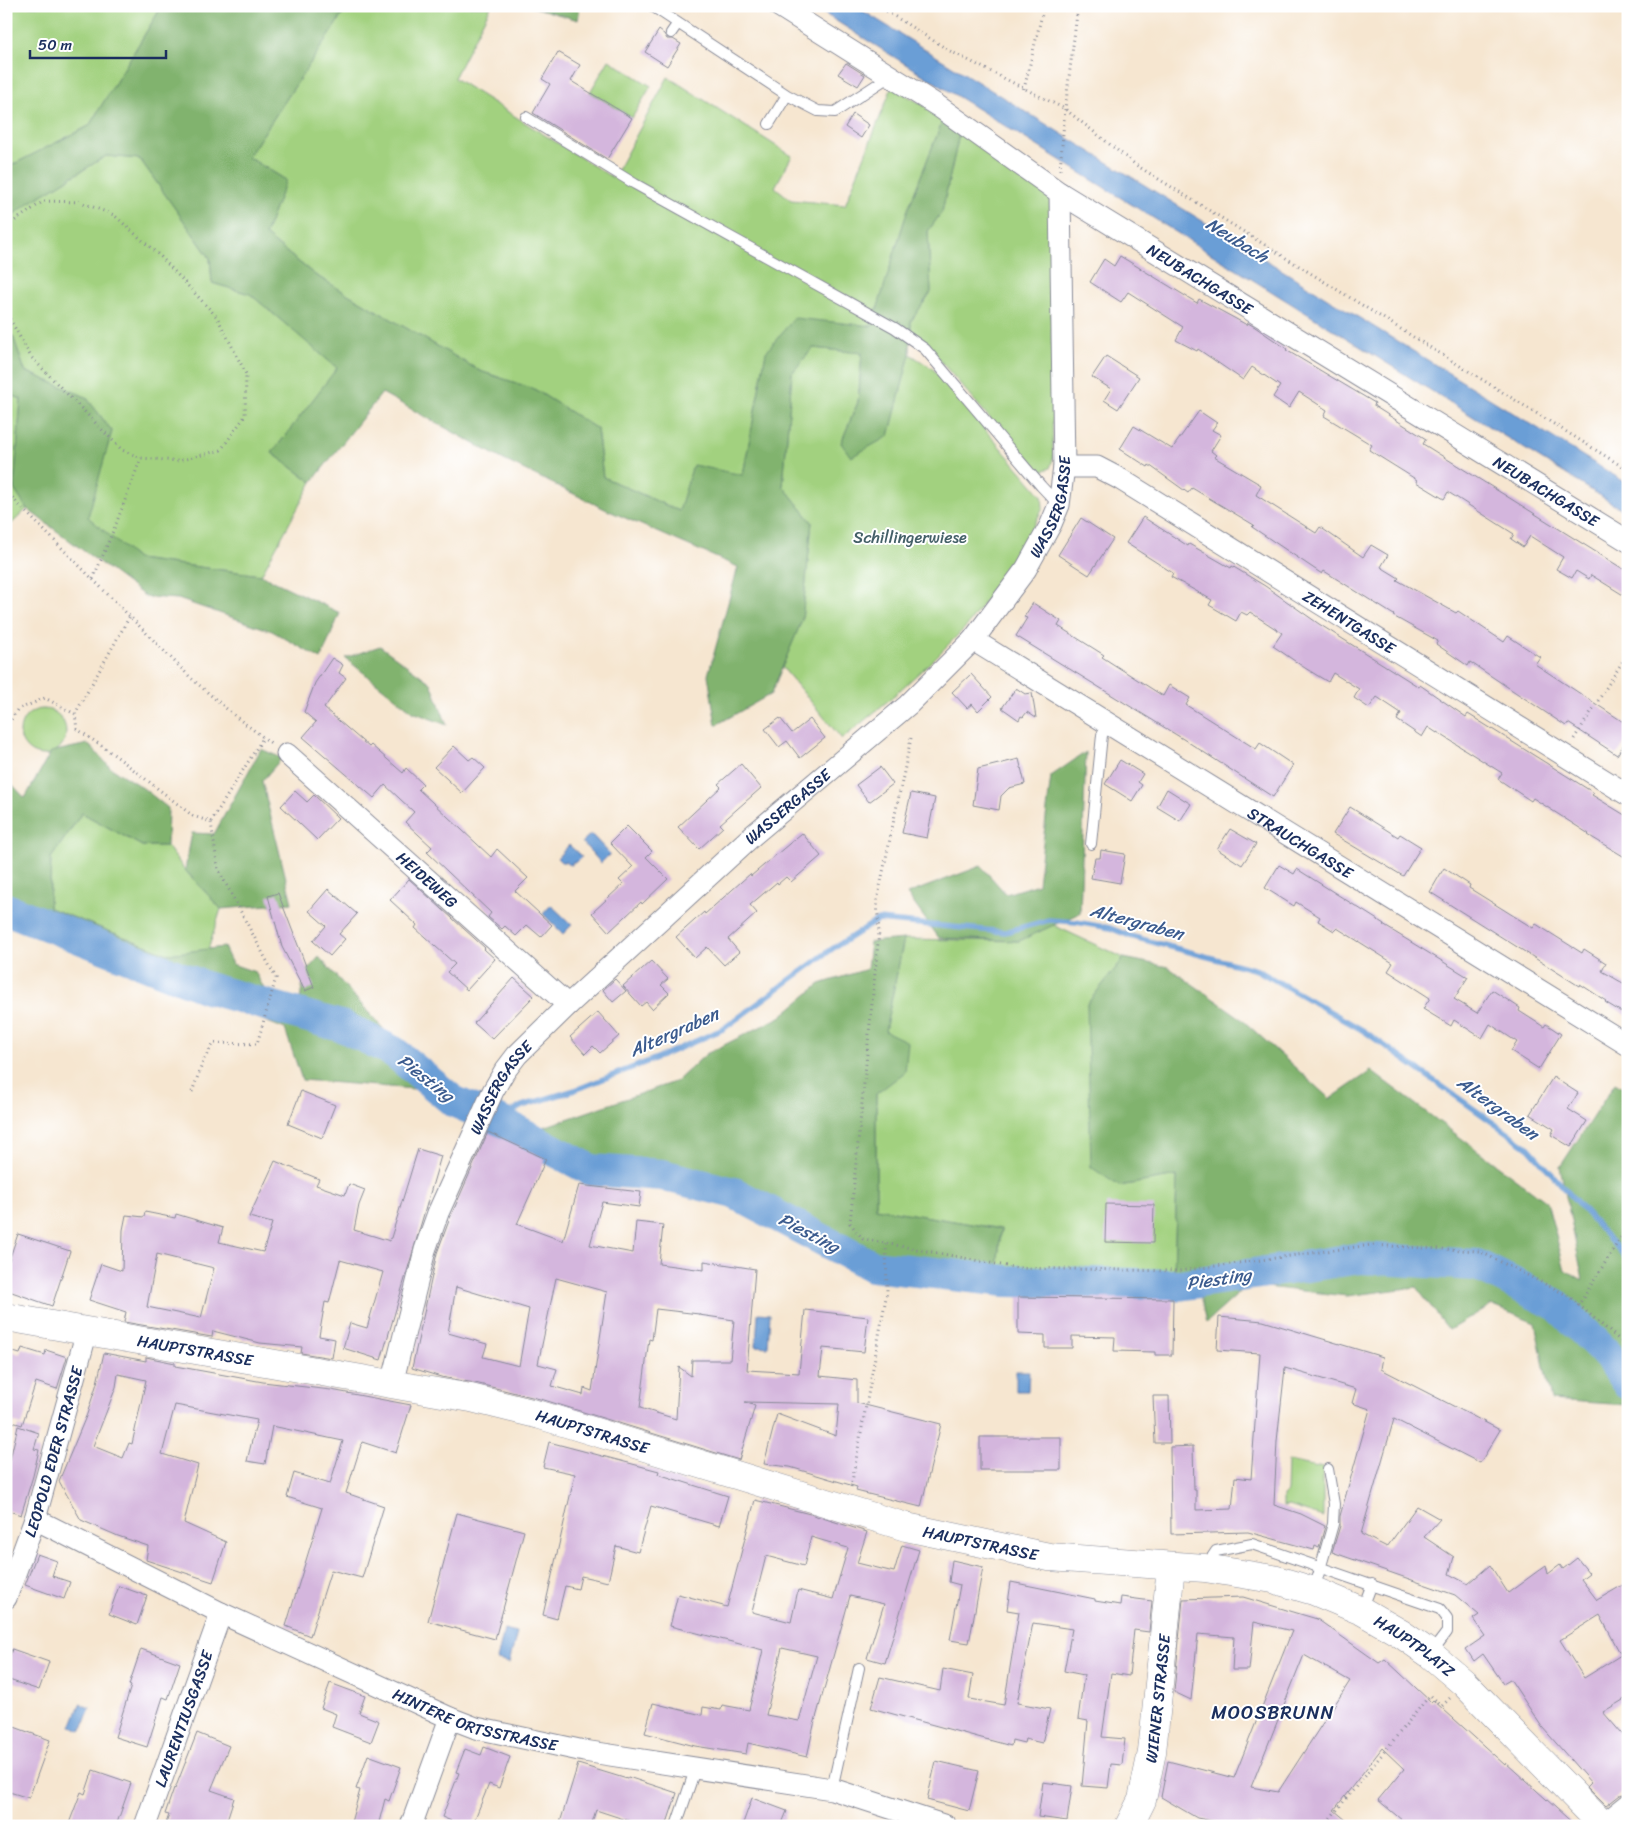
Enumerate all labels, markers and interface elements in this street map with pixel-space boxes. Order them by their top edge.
scale bar [30,28,166,60]
text: 50 m [38,32,73,58]
water label: Neubach [1199,208,1276,273]
street label: NEUBACHGASSE [1141,235,1260,323]
street label: NEUBACHGASSE [1488,447,1606,535]
street label: WASSERGASSE [1021,455,1079,563]
park label: Schillingerwiese [853,523,967,552]
street label: ZEHENTGASSE [1297,582,1402,662]
street label: WASSERGASSE [737,760,839,851]
street label: STRAUCHGASSE [1242,799,1360,887]
street label: HEIDEWEG [389,843,465,915]
water label: Altergraben [1086,894,1189,950]
water label: Altergraben [623,997,726,1066]
street label: WASSERGASSE [461,1032,540,1139]
water label: Piesting [390,1045,463,1112]
water label: Altergraben [1449,1067,1548,1150]
water label: Piesting [773,1204,847,1263]
water label: Piesting [1185,1258,1255,1299]
street label: HAUPTSTRASSE [135,1326,256,1374]
street label: LEOPOLD EDER STRASSE [15,1362,91,1541]
street label: HAUPTSTRASSE [532,1400,654,1462]
street label: HAUPTSTRASSE [920,1516,1042,1569]
street label: HAUPTPLATZ [1368,1606,1462,1685]
street label: WIENER STRASSE [1136,1632,1179,1765]
street label: LAURENTIUSGASSE [146,1645,221,1791]
street label: HINTERE ORTSSTRASSE [388,1679,561,1760]
district label: MOOSBRUNN [1211,1696,1335,1729]

